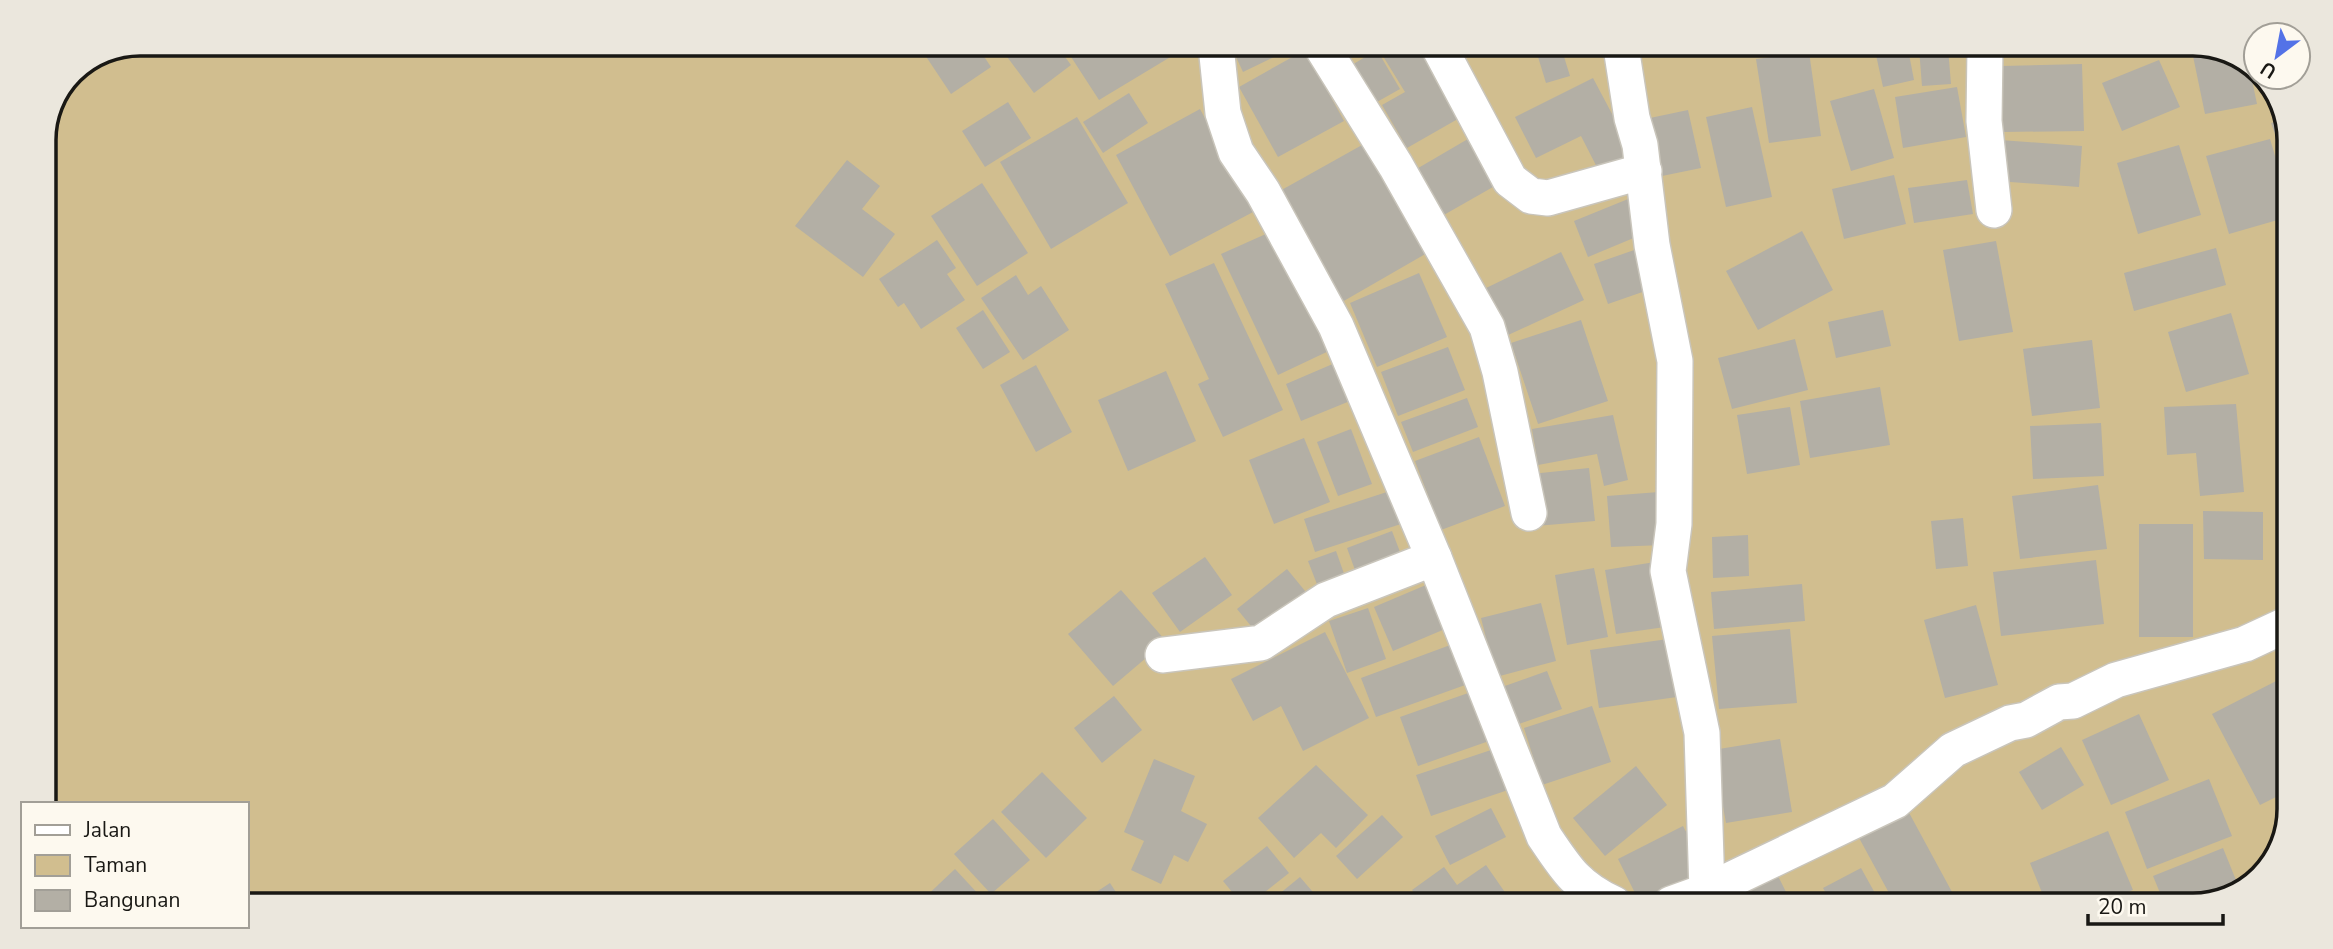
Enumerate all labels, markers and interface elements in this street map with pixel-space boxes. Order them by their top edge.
north arrow [2242,21,2312,91]
text: U [2256,55,2281,84]
legend [21,802,248,928]
text: Jalan [83,816,131,844]
text: Taman [84,851,147,879]
scale bar [2088,883,2223,927]
text: Bangunan [84,886,180,914]
text: 20 m [2098,893,2147,921]

